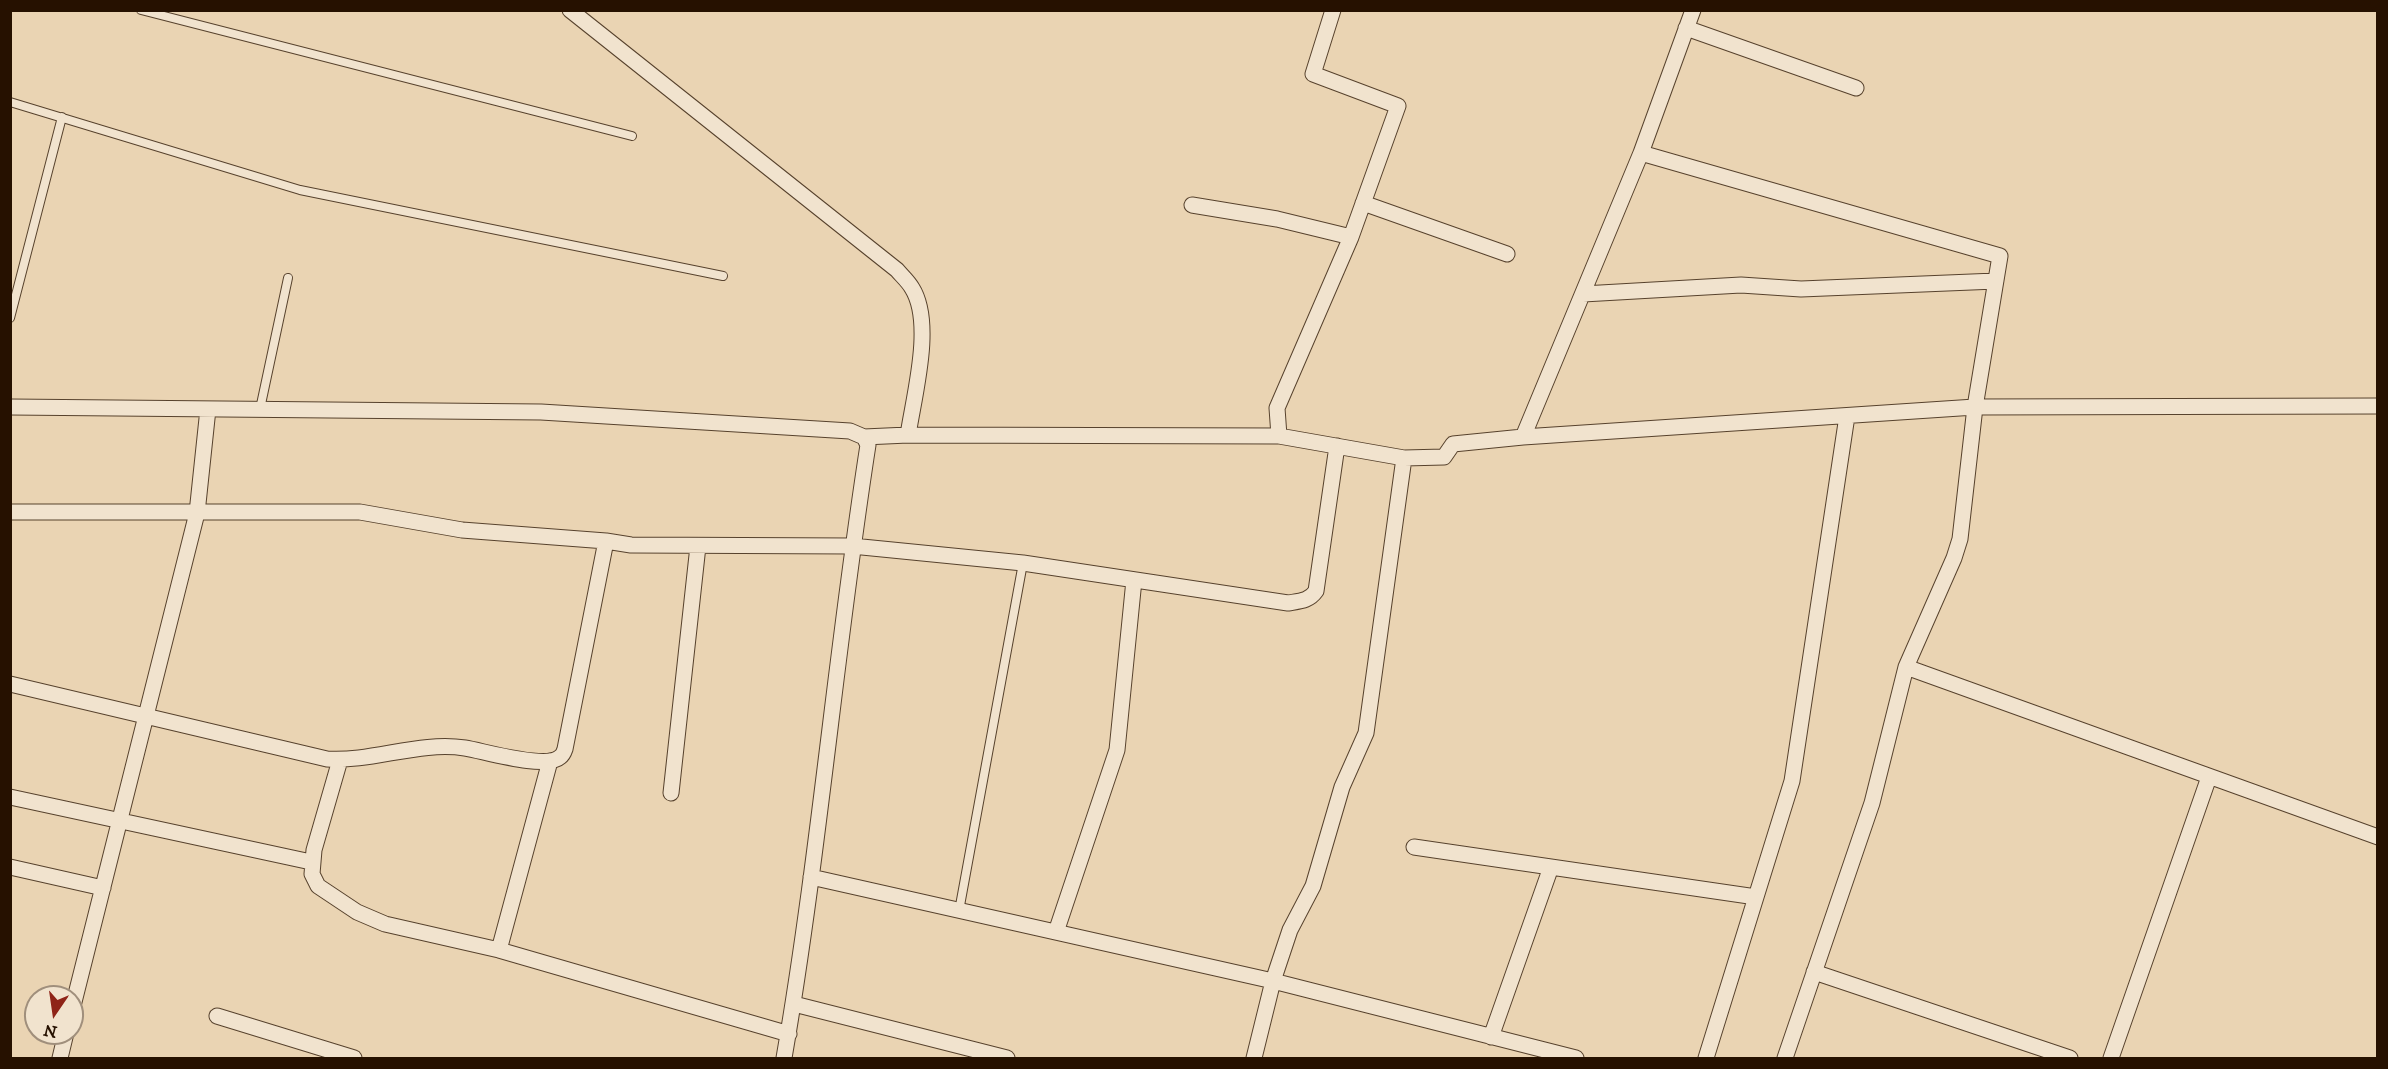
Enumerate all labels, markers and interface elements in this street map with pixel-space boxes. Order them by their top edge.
north arrow [24,985,84,1045]
text: N [42,1019,59,1042]

